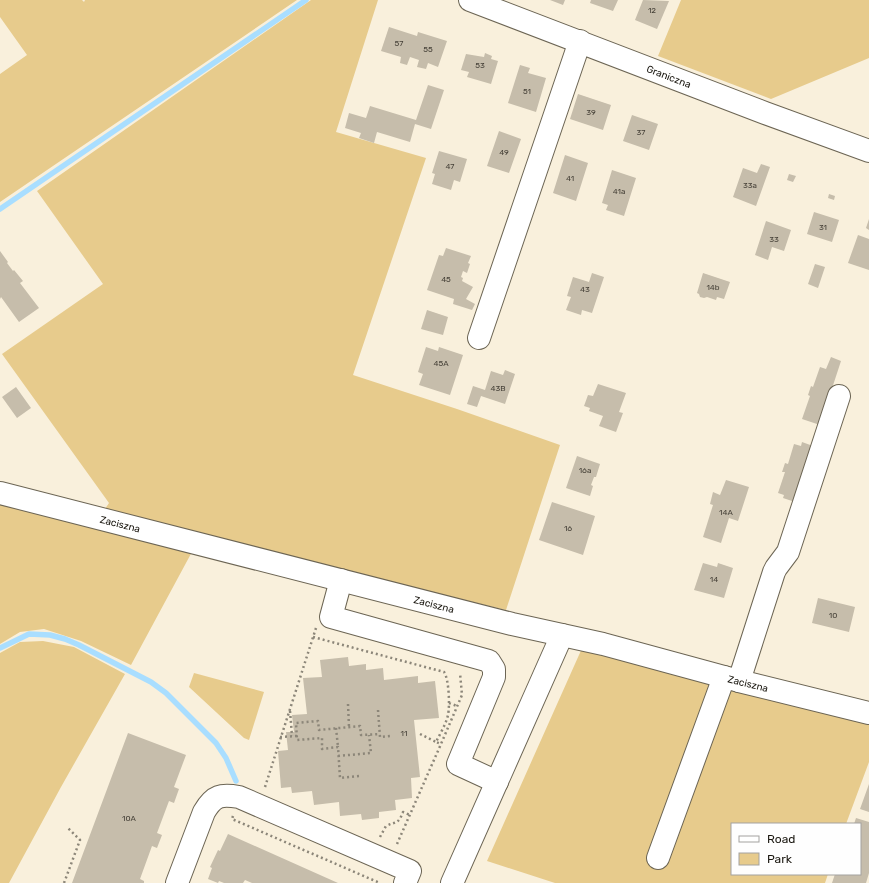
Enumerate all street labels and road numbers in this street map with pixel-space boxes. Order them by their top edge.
street label: Graniczna [645,63,693,91]
street label: Zaciszna [98,514,141,536]
street label: Zaciszna [412,594,455,616]
street label: Zaciszna [726,673,769,695]

